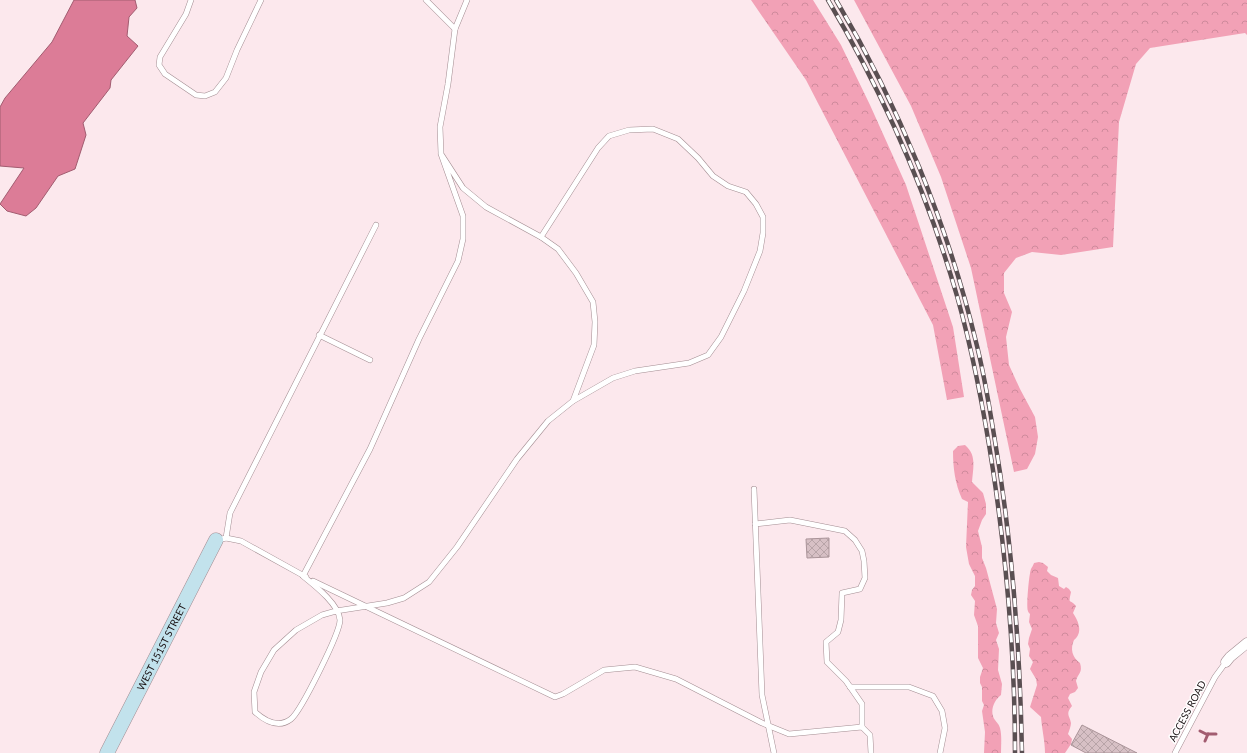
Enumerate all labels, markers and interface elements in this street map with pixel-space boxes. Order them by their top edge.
street label: WEST 151ST STREET [134,602,188,692]
street label: ACCESS ROAD [1166,678,1208,744]

